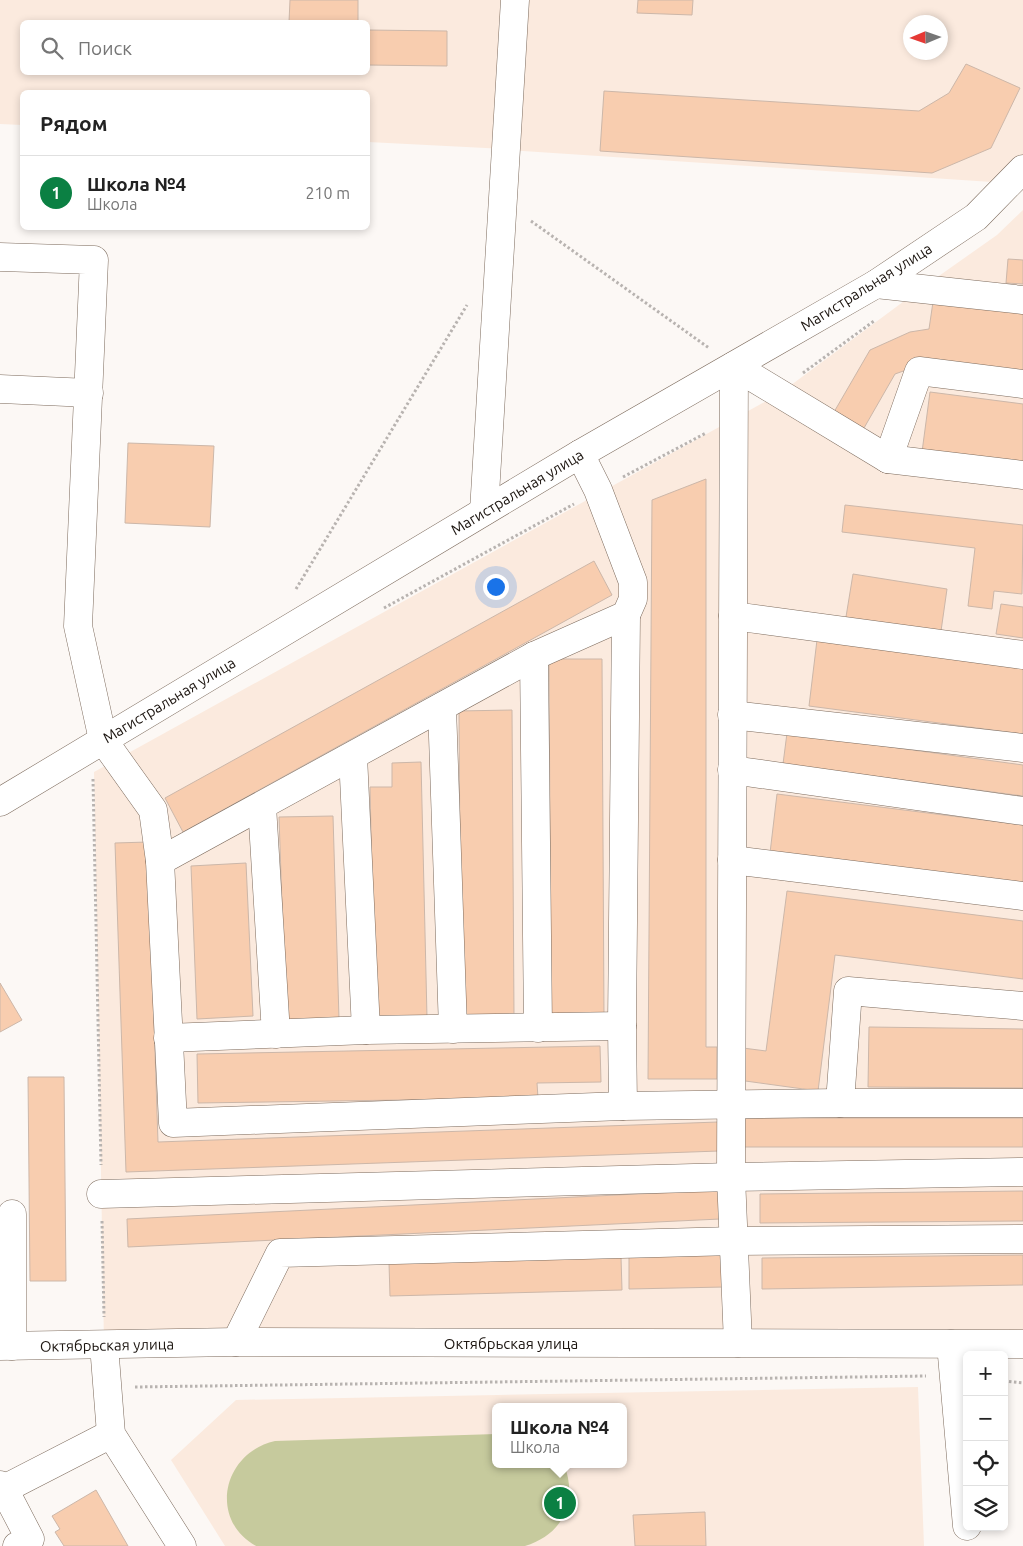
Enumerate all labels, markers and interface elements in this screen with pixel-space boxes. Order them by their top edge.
north arrow [903,15,948,60]
search box [20,20,370,75]
icon: search [38,34,66,62]
text: Поиск [78,37,132,59]
text: Рядом [40,111,108,135]
text: Школа №4 [87,173,186,195]
text: 1 [51,184,61,202]
text: 210 m [305,184,350,202]
text: Школа [87,195,137,213]
street label: Магистральная улица [797,240,935,334]
street label: Магистральная улица [448,446,586,538]
your location [483,574,509,600]
street label: Магистральная улица [100,654,238,746]
street label: Октябрьская улица [40,1335,174,1355]
street label: Октябрьская улица [444,1335,578,1352]
map controls [963,1351,1008,1531]
button: + [963,1351,1008,1396]
button: − [963,1396,1008,1441]
popup [492,1403,627,1468]
text: Школа №4 [510,1416,609,1438]
text: Школа [510,1438,560,1456]
button: locate [963,1441,1008,1486]
pin: 1 [544,1484,576,1522]
button: layers [963,1486,1008,1531]

